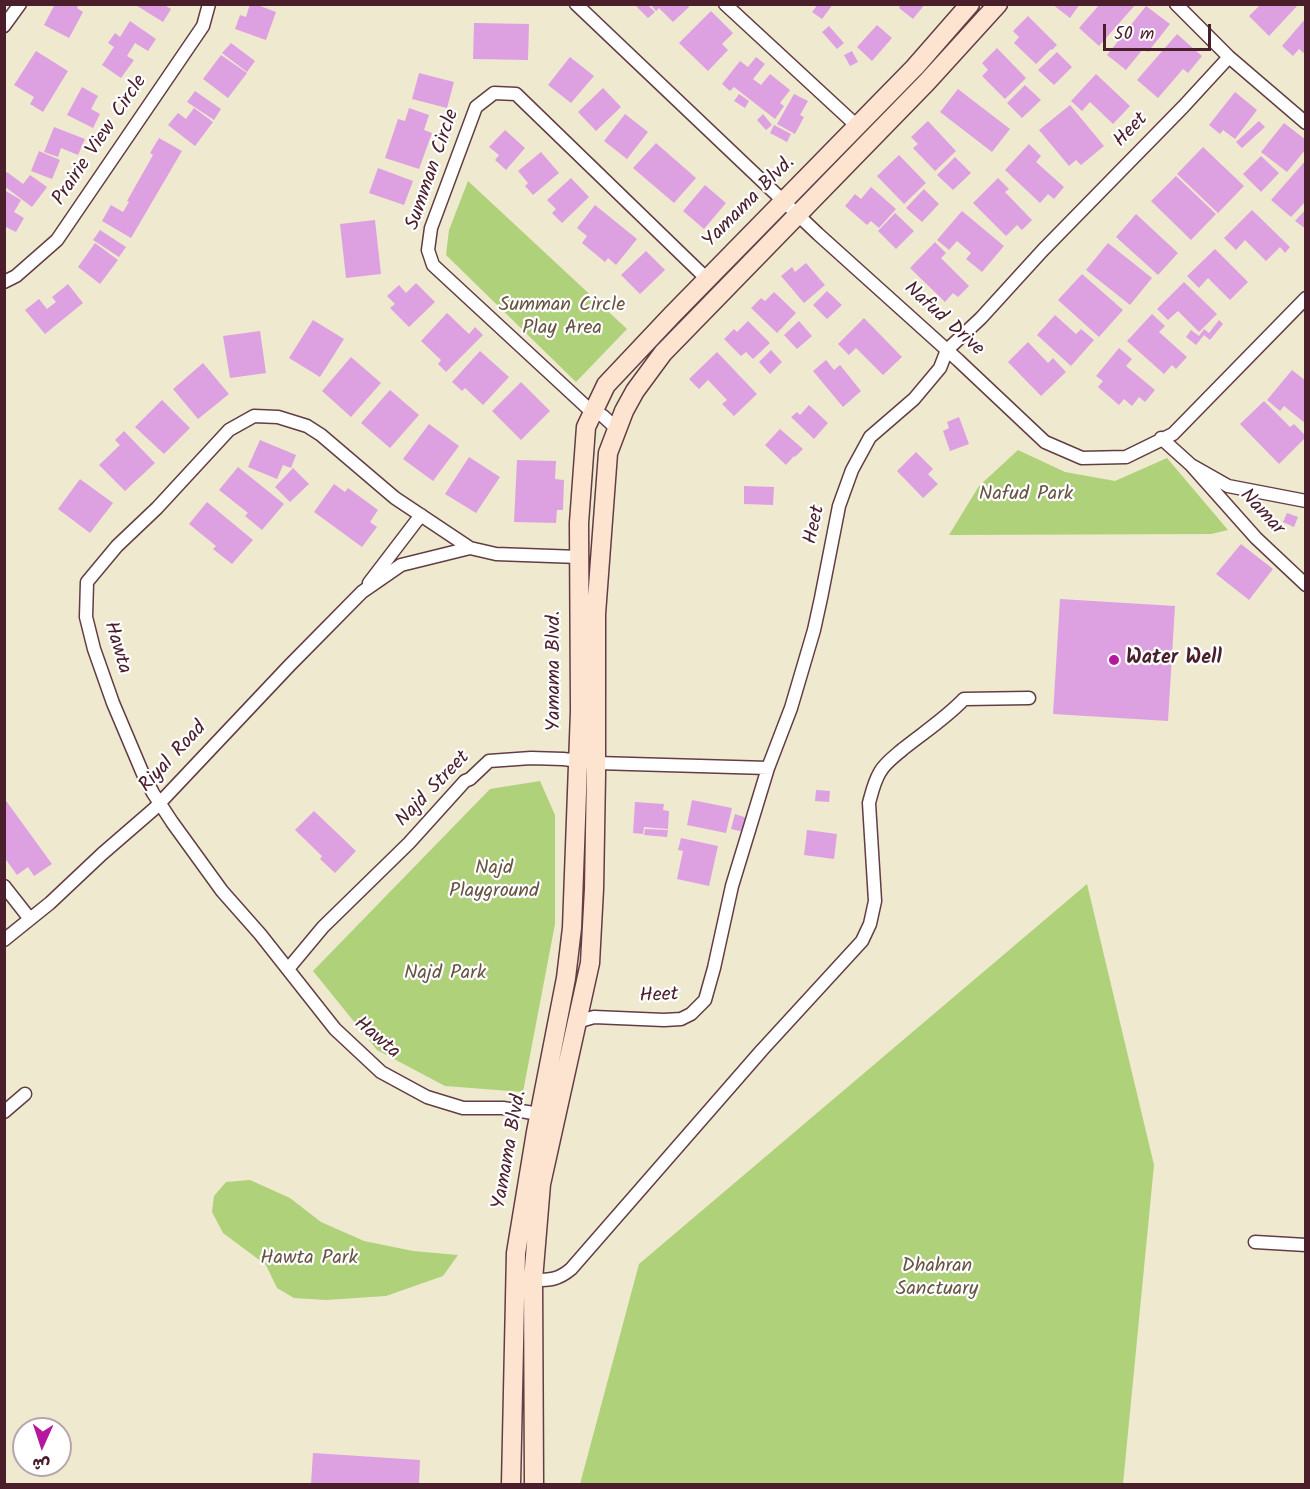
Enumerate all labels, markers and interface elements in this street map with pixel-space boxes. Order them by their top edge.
scale bar [1106,12,1214,50]
text: 50 m [1114,20,1154,49]
street label: Prairie View Circle [49,71,153,211]
street label: Summan Circle [402,106,466,234]
street label: Heet [1110,109,1154,153]
street label: Yamama Blvd. [699,152,801,254]
street label: Nafud Drive [898,278,988,362]
park label: Summan Circle Play Area [499,295,625,342]
park label: Nafud Park [979,484,1073,508]
street label: Namar [1234,485,1288,541]
street label: Heet [800,503,832,547]
street label: Yamama Blvd. [544,611,568,731]
street label: Hawta [97,619,135,677]
place label: Water Well [1126,648,1222,672]
marker: Water Well [1107,653,1121,667]
street label: Riyal Road [135,718,213,798]
street label: Najd Street [392,747,476,833]
park label: Najd Playground [449,858,539,905]
park label: Najd Park [404,963,486,987]
street label: Heet [639,984,679,1010]
street label: Hawta [348,1013,404,1065]
street label: Yamama Blvd. [489,1089,533,1211]
park label: Hawta Park [260,1248,358,1272]
park label: Dhahran Sanctuary [896,1256,978,1303]
north arrow [12,1417,72,1477]
text: ش [32,1451,51,1476]

